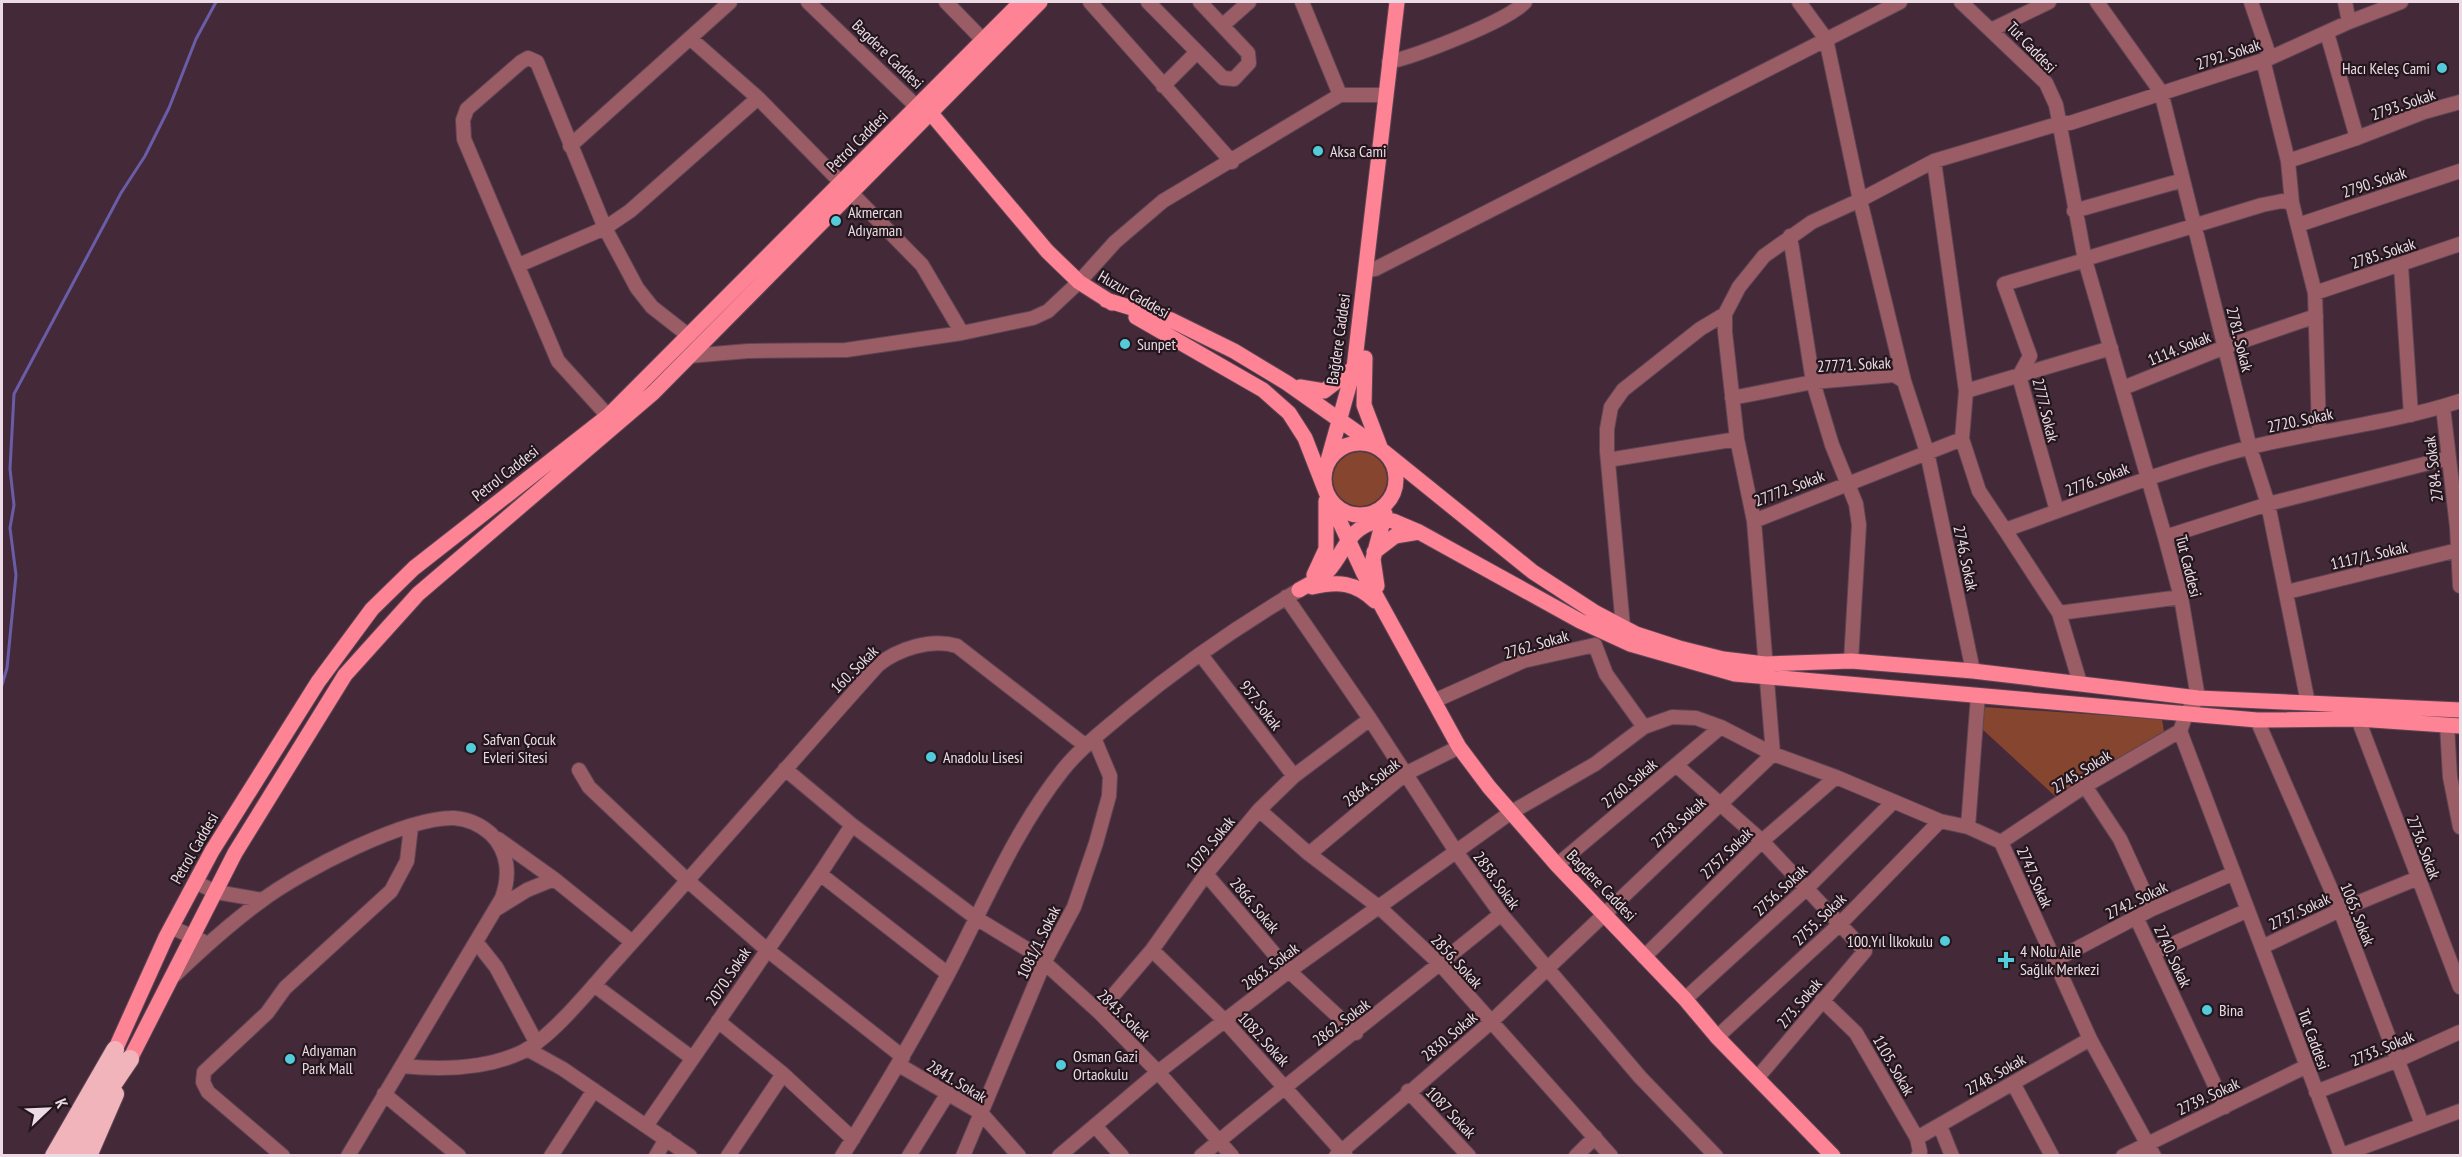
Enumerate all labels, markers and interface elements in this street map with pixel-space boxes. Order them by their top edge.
street label: Bagdere Caddesi [848,15,928,93]
street label: Tut Caddesi [2003,17,2061,77]
street label: 2792. Sokak [2193,34,2263,74]
place label: Hacı Keleş Cami [2342,58,2430,78]
marker: Hacı Keleş Cami [2435,61,2449,75]
street label: 2793. Sokak [2368,83,2438,124]
street label: Petrol Caddesi [822,106,892,176]
place label: Aksa Cami [1330,141,1386,161]
marker: Aksa Cami [1311,144,1325,158]
street label: 2790. Sokak [2339,162,2409,202]
place label: Akmercan Adıyaman [848,202,902,240]
marker: Akmercan Adıyaman [829,214,843,228]
street label: 2785. Sokak [2348,233,2418,273]
street label: Huzur Caddesi [1095,266,1173,322]
street label: Bağdere Caddesi [1322,292,1354,386]
street label: 2781. Sokak [2222,304,2258,374]
street label: 1114. Sokak [2144,326,2214,370]
place label: Sunpet [1137,334,1176,354]
marker: Sunpet [1118,337,1132,351]
street label: 27771. Sokak [1817,352,1892,376]
street label: 2777. Sokak [2028,376,2064,445]
street label: 2720. Sokak [2265,403,2335,437]
street label: 2784. Sokak [2419,434,2447,503]
street label: Petrol Caddesi [468,441,542,505]
street label: 2776. Sokak [2062,457,2132,500]
street label: 27772. Sokak [1751,465,1828,511]
street label: 2746. Sokak [1949,523,1983,593]
street label: Tut Caddesi [2172,533,2206,599]
street label: 1117/1. Sokak [2329,536,2410,574]
street label: 2762. Sokak [1501,625,1572,663]
street label: 160. Sokak [826,640,883,697]
street label: 957. Sokak [1235,676,1287,735]
place label: Safvan Çocuk Evleri Sitesi [483,729,557,767]
marker: Safvan Çocuk Evleri Sitesi [464,741,478,755]
street label: 2745. Sokak [2047,744,2115,797]
place label: Anadolu Lisesi [943,747,1023,767]
marker: Anadolu Lisesi [924,750,938,764]
street label: 2864. Sokak [1339,753,1404,810]
street label: 2760. Sokak [1597,753,1662,812]
street label: 2758. Sokak [1647,792,1710,852]
street label: Petrol Caddesi [166,809,222,887]
street label: 1079. Sokak [1181,811,1239,876]
street label: 2736. Sokak [2403,812,2446,882]
street label: 2757. Sokak [1696,823,1757,883]
street label: 2747. Sokak [2013,843,2058,912]
street label: Bagdere Caddesi [1563,845,1641,925]
street label: 2858. Sokak [1469,847,1525,913]
street label: 2756. Sokak [1749,859,1812,920]
street label: 2866. Sokak [1226,873,1285,938]
street label: 2742. Sokak [2102,876,2171,924]
street label: 1065. Sokak [2336,879,2380,949]
street label: 2755. Sokak [1788,888,1850,949]
street label: 2737. Sokak [2265,888,2333,934]
street label: 1081/1. Sokak [1012,902,1065,982]
street label: 2740. Sokak [2150,922,2196,991]
street label: 2856. Sokak [1427,930,1488,993]
place label: 100.Yıl İlkokulu [1847,931,1933,951]
marker: 100.Yıl İlkokulu [1938,934,1952,948]
street label: 2863. Sokak [1237,938,1303,994]
place label: 4 Nolu Aile Sağlık Merkezi [2020,941,2100,979]
street label: 2070. Sokak [701,942,755,1009]
marker: 4 Nolu Aile Sağlık Merkezi [1997,951,2015,969]
street label: 273. Sokak [1772,973,1826,1032]
street label: 2843. Sokak [1093,985,1155,1046]
street label: 2862. Sokak [1308,994,1374,1050]
place label: Bina [2219,1000,2243,1020]
marker: Bina [2200,1003,2214,1017]
street label: 2830. Sokak [1417,1006,1482,1065]
street label: Tut Caddesi [2294,1006,2334,1072]
street label: 1082. Sokak [1234,1008,1295,1071]
street label: 2733. Sokak [2347,1025,2417,1070]
street label: 1105. Sokak [1869,1031,1920,1100]
place label: Adıyaman Park Mall [302,1040,356,1078]
place label: Osman Gazi Ortaokulu [1073,1046,1138,1084]
street label: 2748. Sokak [1961,1048,2030,1099]
marker: Adıyaman Park Mall [283,1052,297,1066]
street label: 2841. Sokak [923,1055,991,1107]
marker: Osman Gazi Ortaokulu [1054,1058,1068,1072]
street label: 2739. Sokak [2174,1073,2243,1119]
north arrow [18,1079,78,1139]
street label: 1087 Sokak [1422,1082,1481,1143]
text: K [51,1095,73,1112]

